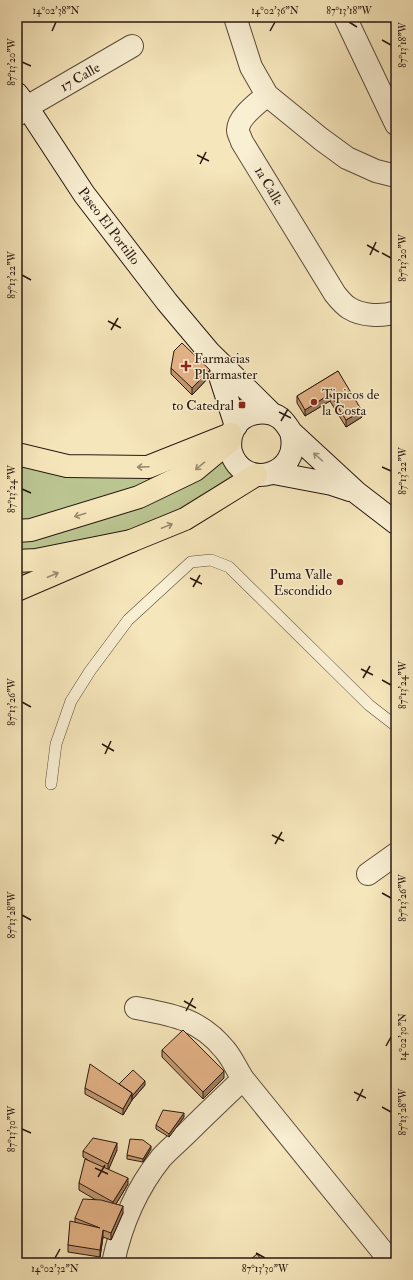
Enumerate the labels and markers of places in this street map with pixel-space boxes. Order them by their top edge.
place label: Farmacias Pharmaster [194,350,258,383]
marker: Farmacias Pharmaster [181,361,191,371]
place label: Tipicos de la Costa [322,386,380,419]
place label: to Catedral [172,397,234,414]
marker: Tipicos de la Costa [309,397,319,407]
marker: to Catedral [237,400,247,410]
place label: Puma Valle Escondido [270,566,332,599]
marker: Puma Valle Escondido [335,577,345,587]

